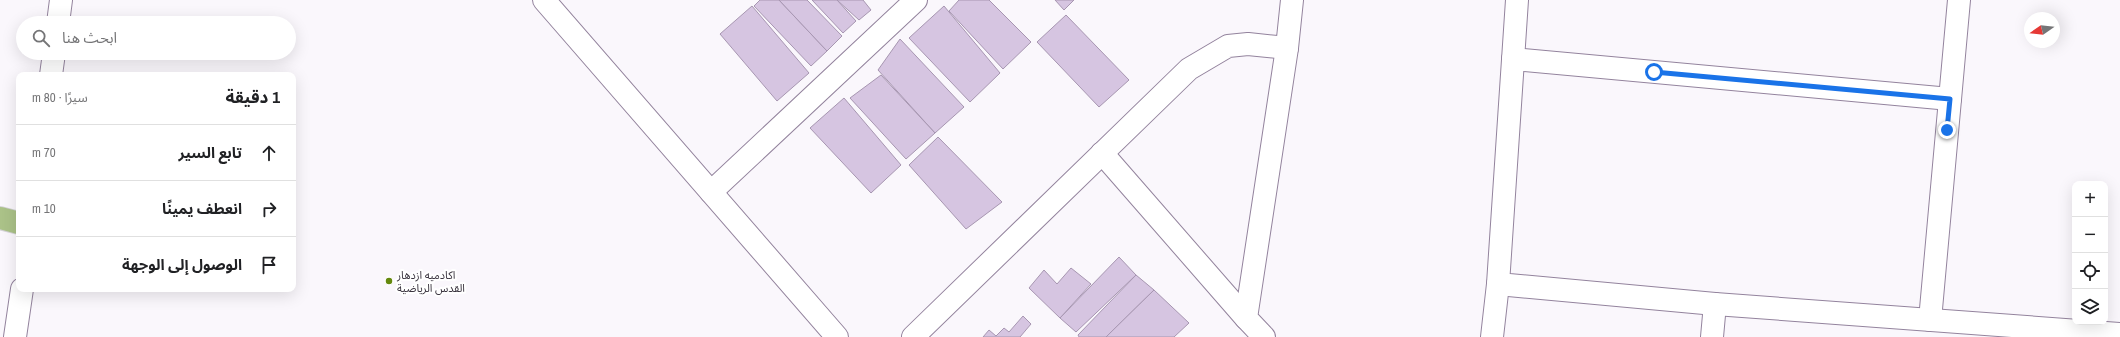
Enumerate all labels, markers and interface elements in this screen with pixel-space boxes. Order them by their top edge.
north arrow [2024,12,2060,48]
search box [16,16,296,60]
icon: search [30,27,52,49]
text: ابحث هنا [62,27,117,48]
route start [1645,63,1663,81]
text: 1 دقيقة [226,85,280,108]
text: سيرًا · 80 m [32,89,88,106]
route end [1938,121,1956,139]
text: تابع السير [178,142,242,163]
icon: ahead [258,142,280,164]
text: 70 m [32,144,56,161]
map controls [2072,181,2108,325]
button: + [2072,181,2108,217]
text: انعطف يمينًا [162,198,242,219]
icon: right [258,198,280,220]
text: 10 m [32,200,56,217]
button: − [2072,217,2108,253]
button: locate [2072,253,2108,289]
text: الوصول إلى الوجهة [122,254,242,275]
icon: arrive [258,254,280,276]
place label: اكادميه ازدهار القدس الرياضية [396,268,465,295]
marker: اكادميه ازدهار القدس الرياضية [384,276,394,286]
button: layers [2072,289,2108,325]

